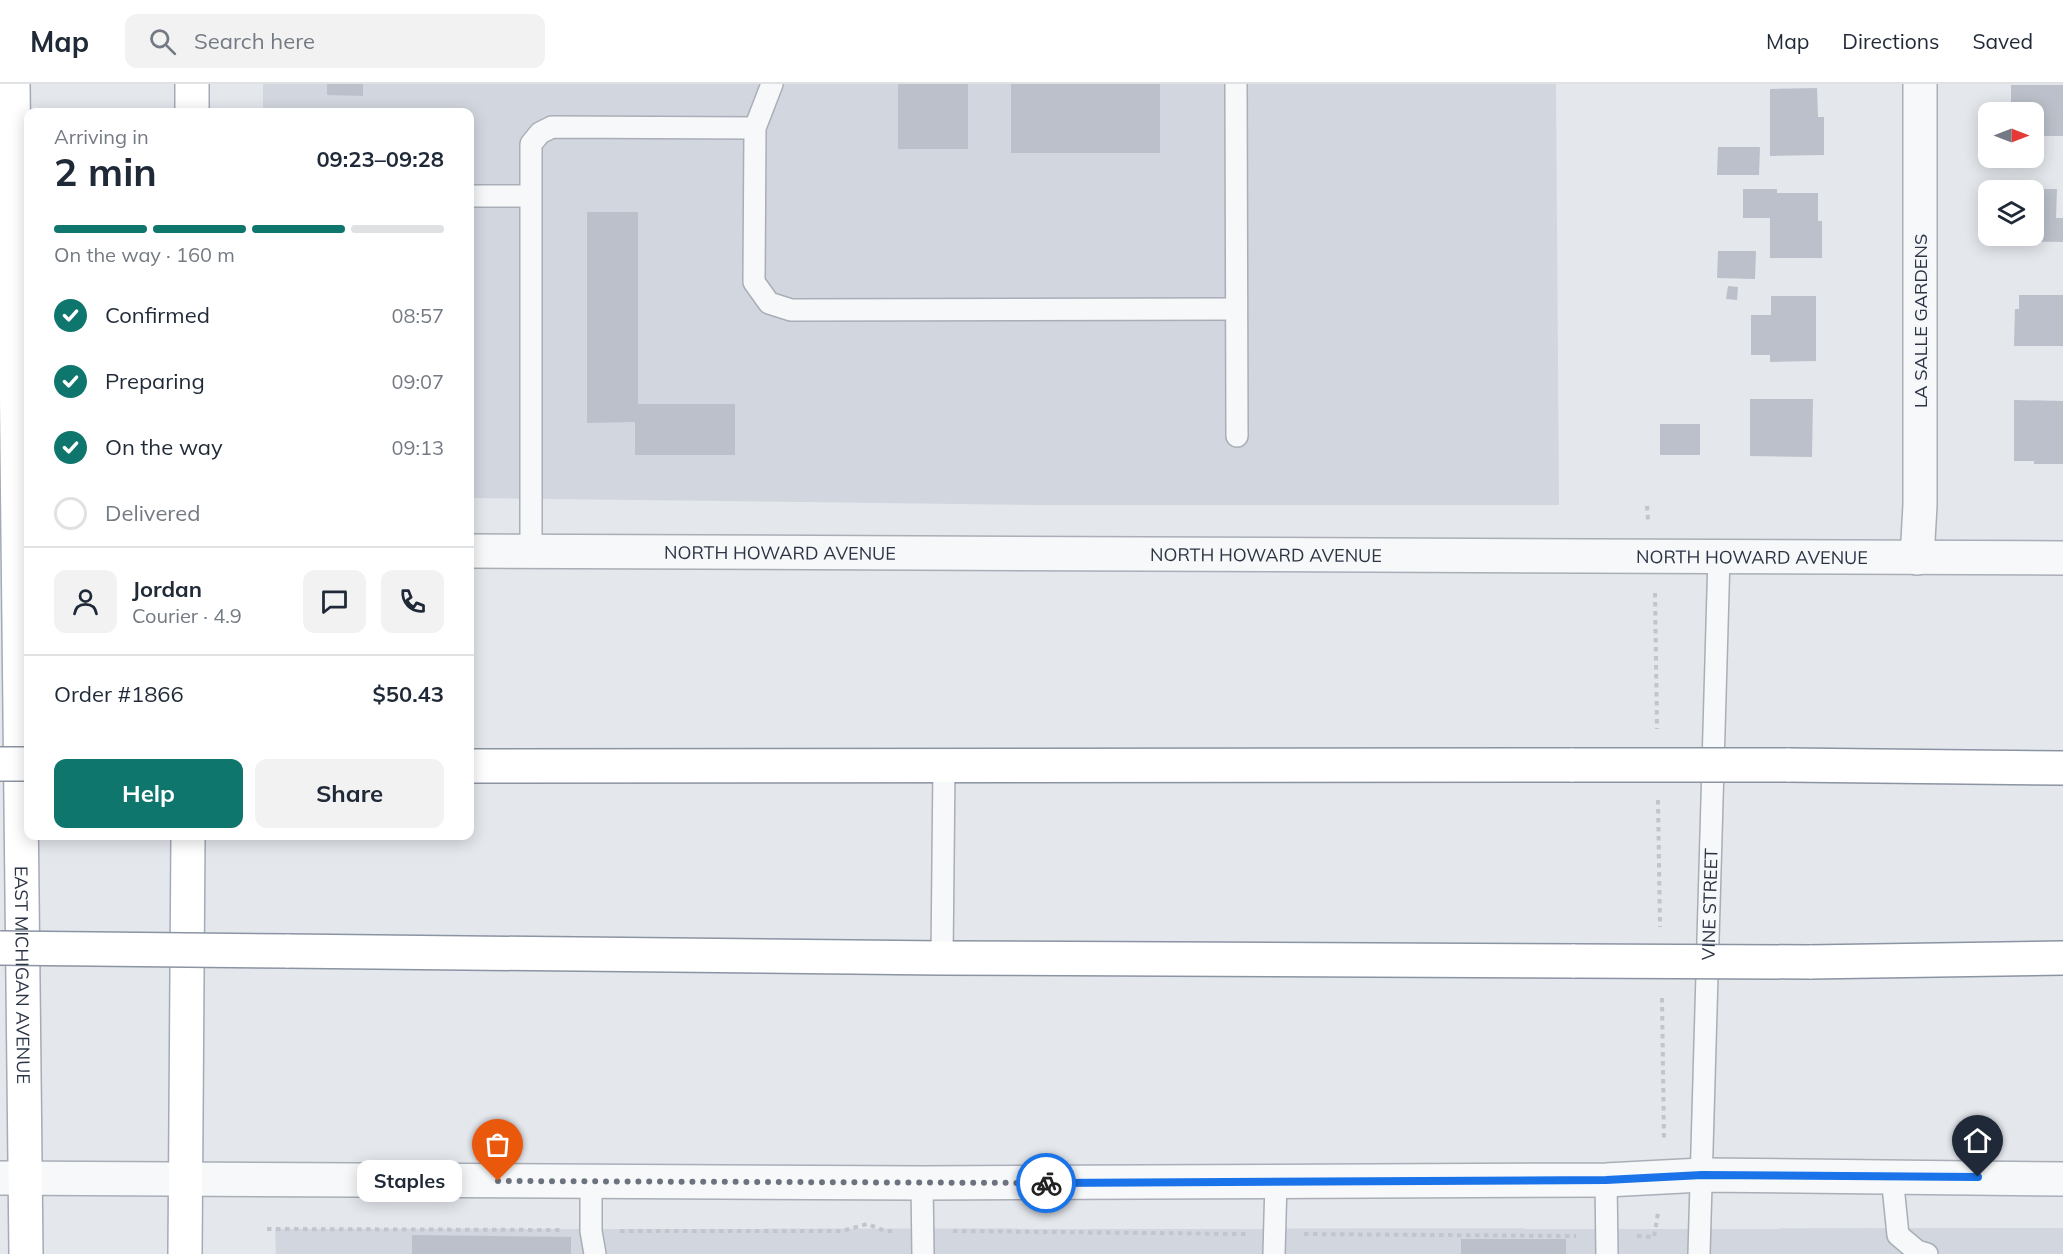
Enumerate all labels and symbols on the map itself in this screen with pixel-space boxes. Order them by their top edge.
north arrow [1978,102,2044,168]
street label: LA SALLE GARDENS [1909,234,1932,408]
street label: NORTH HOWARD AVENUE [664,540,896,564]
street label: NORTH HOWARD AVENUE [1150,542,1382,567]
street label: NORTH HOWARD AVENUE [1636,545,1868,569]
street label: VINE STREET [1696,848,1722,961]
street label: EAST MICHIGAN AVENUE [10,866,36,1084]
pin [1952,1115,2003,1177]
pin [472,1119,523,1181]
courier [1016,1153,1076,1213]
callout: Staples [357,1160,462,1202]

